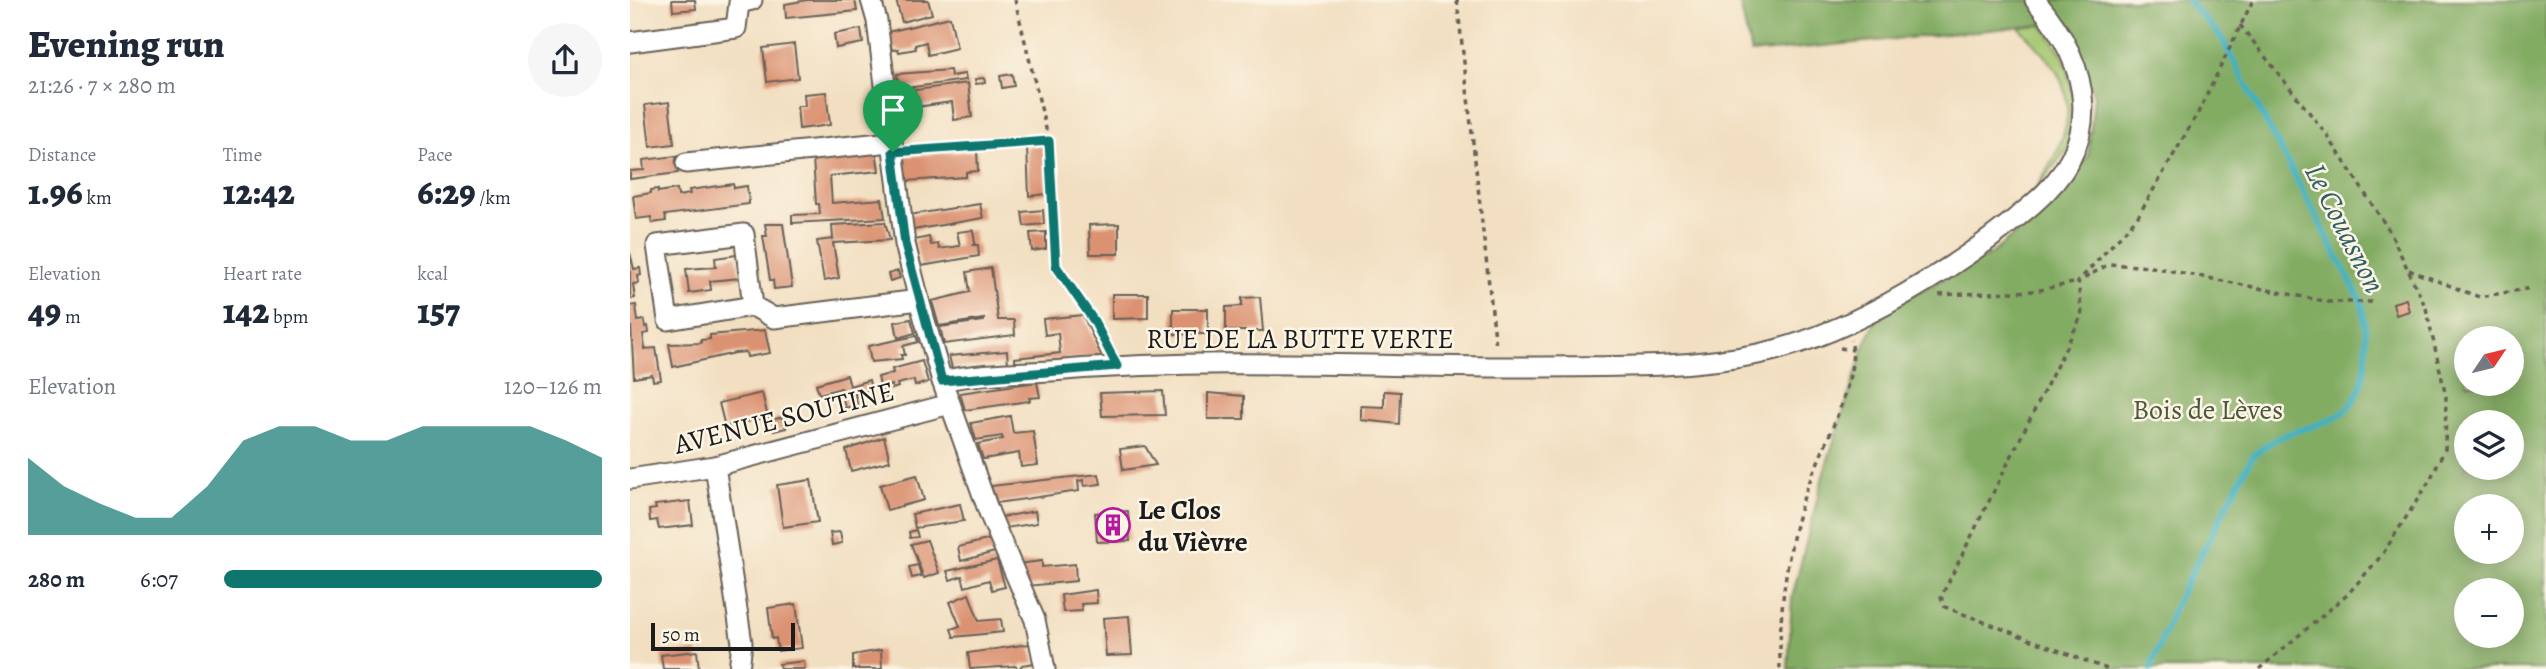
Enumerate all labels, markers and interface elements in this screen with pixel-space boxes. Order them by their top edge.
text: Evening run [28,18,225,70]
button: share [528,23,602,97]
text: 21:26 · 7 × 280 m [28,70,176,101]
pin [863,80,923,152]
icon: arrive [874,91,912,129]
text: Distance [28,142,96,168]
text: Time [223,142,262,168]
text: Pace [417,142,453,168]
water label: Le Couasnon [2295,156,2395,300]
text: 1.96 [28,168,83,216]
text: 12:42 [223,168,295,216]
text: 6:29 [417,168,476,216]
text: km [83,185,112,211]
text: /km [476,185,511,211]
text: Elevation [28,261,101,287]
text: Heart rate [223,261,302,287]
text: kcal [417,261,448,287]
text: 49 [28,287,61,335]
text: 142 [223,287,269,335]
text: 157 [417,287,460,335]
text: m [61,304,81,330]
text: bpm [269,304,309,330]
street label: RUE DE LA BUTTE VERTE [1146,320,1454,358]
north arrow [2454,326,2524,396]
map controls [2454,326,2524,648]
text: Elevation [28,371,116,402]
text: 120–126 m [504,371,602,402]
street label: AVENUE SOUTINE [669,372,898,464]
park label: Bois de Lèves [2133,391,2283,429]
button: layers [2454,410,2524,480]
place label: Le Clos du Vièvre [1138,491,1248,561]
button: + [2454,494,2524,564]
building icon: Le Clos du Vièvre [1094,506,1132,544]
text: 280 m [28,564,85,595]
text: 6:07 [140,564,178,595]
button: − [2454,578,2524,648]
scale bar [651,620,794,652]
text: 50 m [662,622,700,648]

